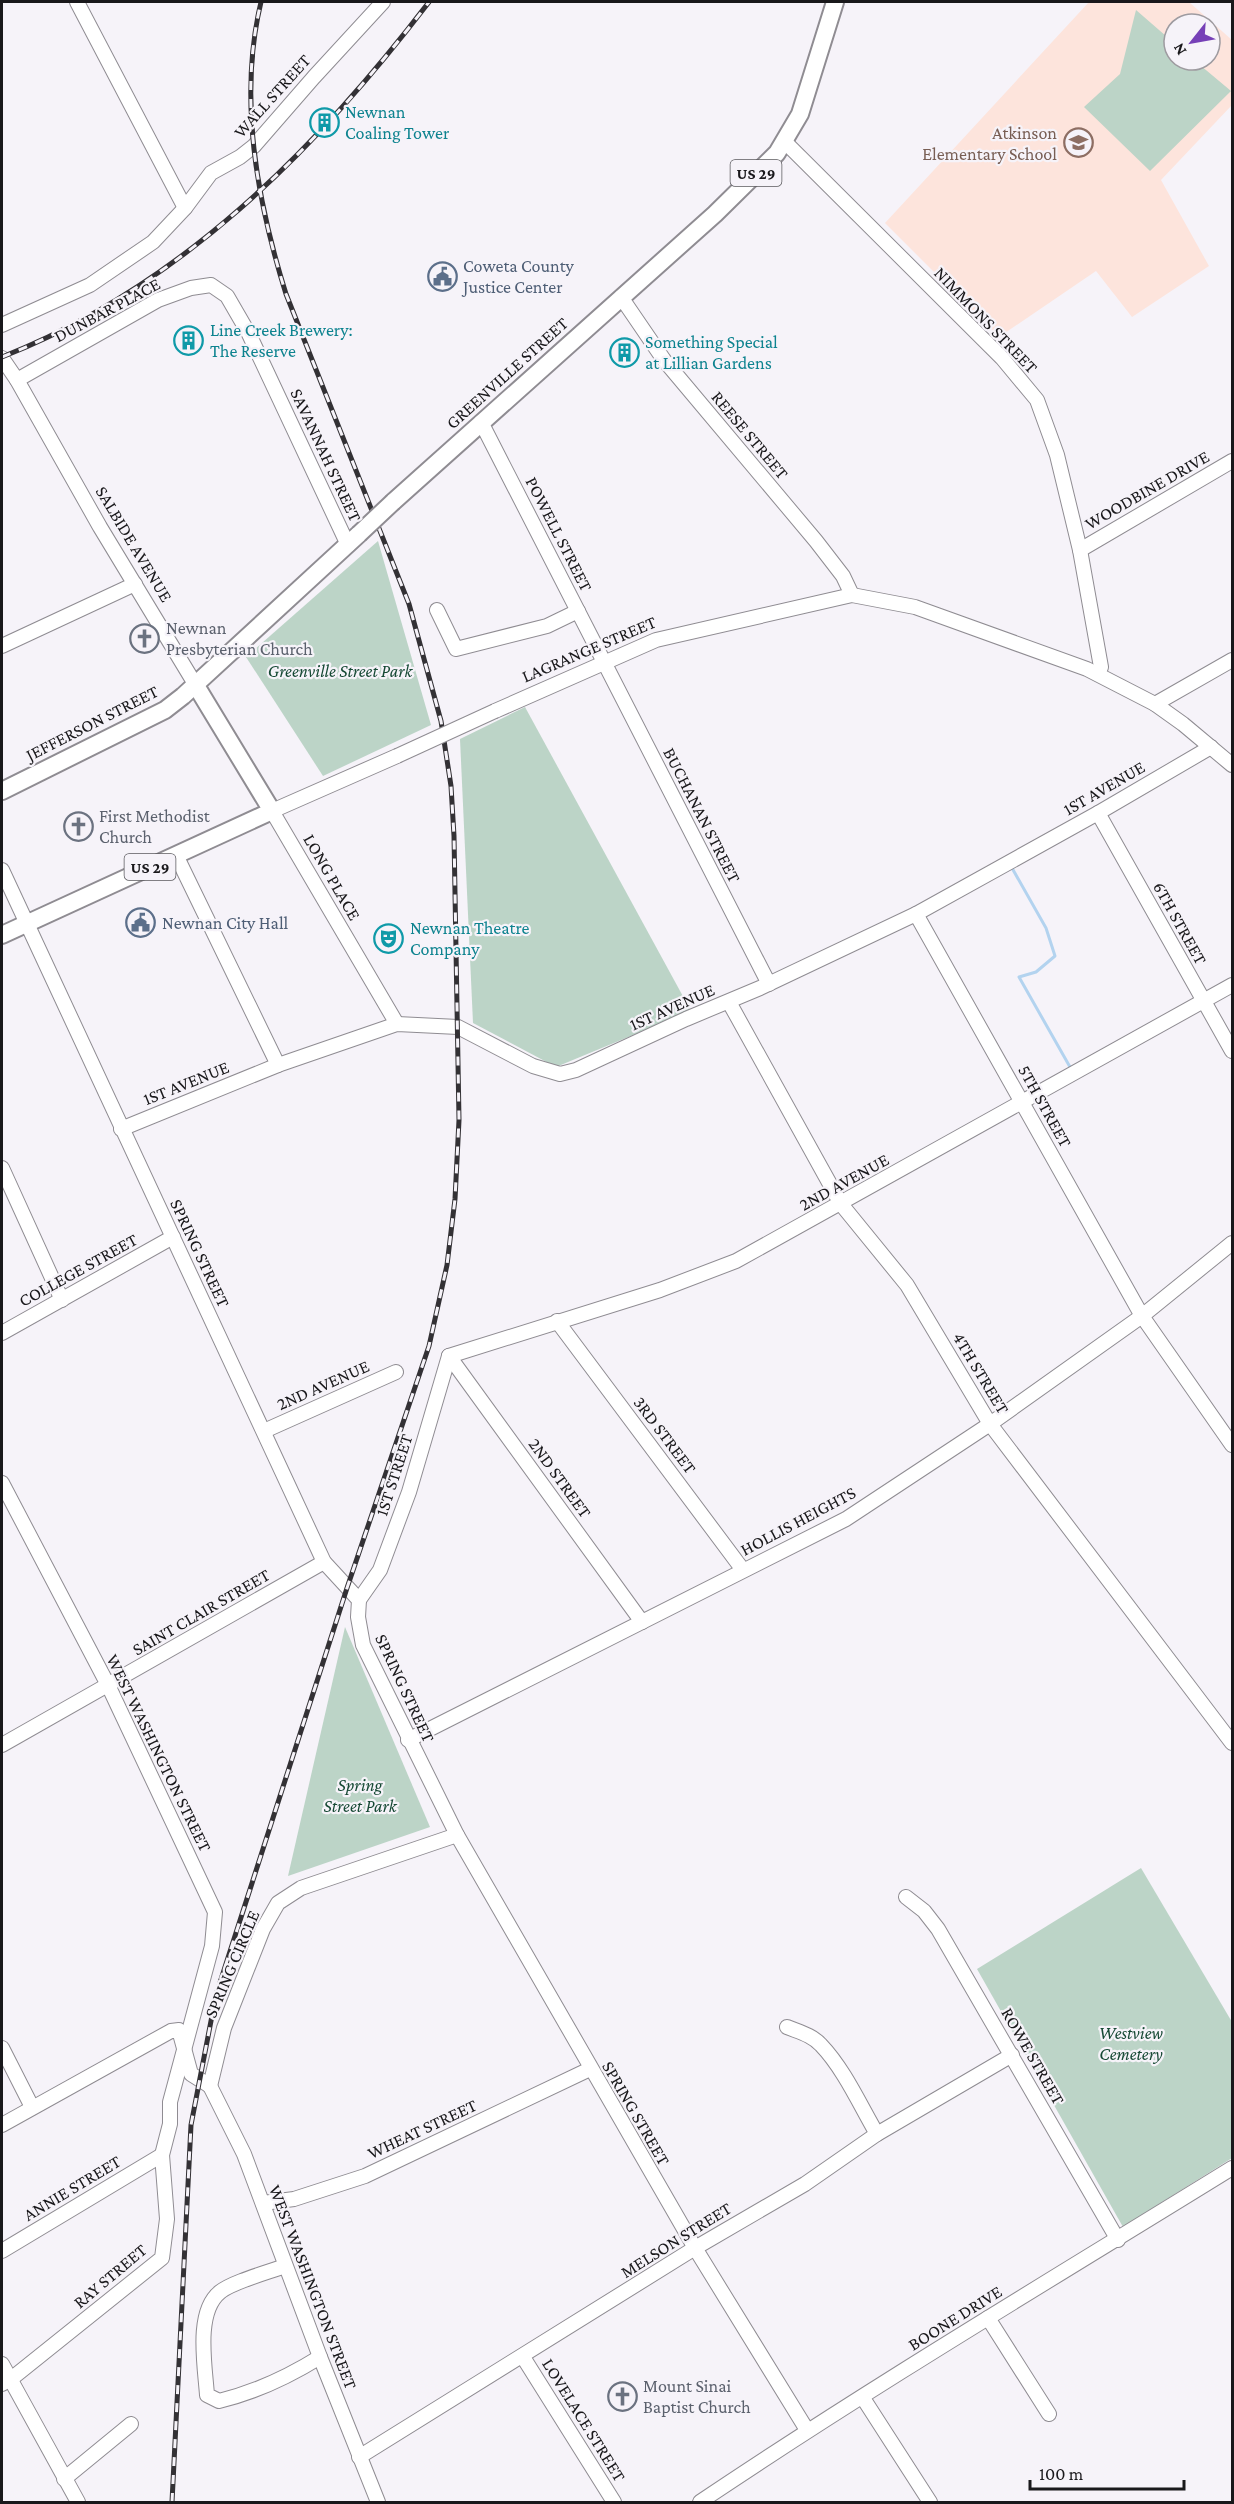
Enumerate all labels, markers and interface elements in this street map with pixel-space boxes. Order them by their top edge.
north arrow [1162,12,1222,72]
text: N [1169,40,1190,59]
street label: WALL STREET [229,50,315,142]
place label: Newnan Coaling Tower [345,102,450,143]
building icon: Newnan Coaling Tower [308,106,340,138]
place label: Atkinson Elementary School [922,123,1057,164]
school or university icon: Atkinson Elementary School [1062,127,1094,159]
road number: US 29 [730,160,782,186]
place label: Coweta County Justice Center [461,256,574,297]
public building icon: Coweta County Justice Center [426,260,458,292]
street label: NIMMONS STREET [930,263,1042,378]
street label: DUNBAR PLACE [50,274,164,346]
street label: GREENVILLE STREET [442,313,572,433]
place label: Line Creek Brewery: The Reserve [210,320,353,361]
building icon: Line Creek Brewery: The Reserve [173,324,205,356]
place label: Something Special at Lillian Gardens [645,332,778,373]
building icon: Something Special at Lillian Gardens [608,336,640,368]
street label: SAVANNAH STREET [286,385,366,525]
street label: REESE STREET [707,387,793,483]
street label: WOODBINE DRIVE [1081,446,1213,534]
street label: POWELL STREET [522,473,597,595]
street label: SALBIDE AVENUE [92,483,177,606]
street label: LAGRANGE STREET [519,612,659,686]
place label: Newnan Presbyterian Church [166,618,313,659]
church icon: Newnan Presbyterian Church [129,622,161,654]
park label: Greenville Street Park [268,661,413,681]
street label: JEFFERSON STREET [21,681,162,766]
street label: BUCHANAN STREET [659,744,745,886]
street label: 1ST AVENUE [1060,757,1148,819]
place label: First Methodist Church [99,806,211,847]
church icon: First Methodist Church [62,810,94,842]
street label: LONG PLACE [299,830,365,924]
road number: US 29 [124,854,176,880]
street label: 6TH STREET [1149,878,1211,968]
public building icon: Newnan City Hall [125,907,157,939]
place label: Newnan City Hall [162,913,289,933]
place label: Newnan Theatre Company [410,918,530,959]
theatre icon: Newnan Theatre Company [373,922,405,954]
street label: 1ST AVENUE [626,979,718,1035]
street label: 1ST AVENUE [140,1057,232,1109]
street label: 5TH STREET [1014,1061,1076,1151]
street label: 2ND AVENUE [796,1149,892,1215]
street label: SPRING STREET [166,1196,234,1310]
street label: COLLEGE STREET [15,1229,141,1311]
street label: 4TH STREET [949,1329,1013,1418]
street label: 2ND AVENUE [274,1356,373,1414]
street label: 3RD STREET [630,1393,701,1478]
street label: 1ST STREET [371,1431,417,1518]
street label: 2ND STREET [525,1434,596,1522]
street label: HOLLIS HEIGHTS [737,1482,859,1560]
street label: SAINT CLAIR STREET [129,1564,273,1659]
street label: SPRING STREET [371,1631,439,1745]
street label: WEST WASHINGTON STREET [102,1651,216,1855]
park label: Spring Street Park [323,1775,398,1816]
street label: SPRING CIRCLE [200,1907,264,2021]
street label: ROWE STREET [997,2004,1069,2108]
park label: Westview Cemetery [1099,2023,1164,2064]
street label: SPRING STREET [598,2057,674,2169]
street label: WHEAT STREET [364,2095,480,2163]
street label: ANNIE STREET [20,2151,124,2225]
street label: WEST WASHINGTON STREET [265,2182,361,2392]
street label: MELSON STREET [617,2198,735,2282]
street label: RAY STREET [69,2240,151,2312]
street label: BOONE DRIVE [905,2281,1006,2355]
street label: LOVELACE STREET [538,2355,630,2485]
place label: Mount Sinai Baptist Church [643,2376,751,2417]
church icon: Mount Sinai Baptist Church [606,2380,638,2412]
scale bar [1030,2453,1184,2491]
text: 100 m [1039,2464,1084,2484]

